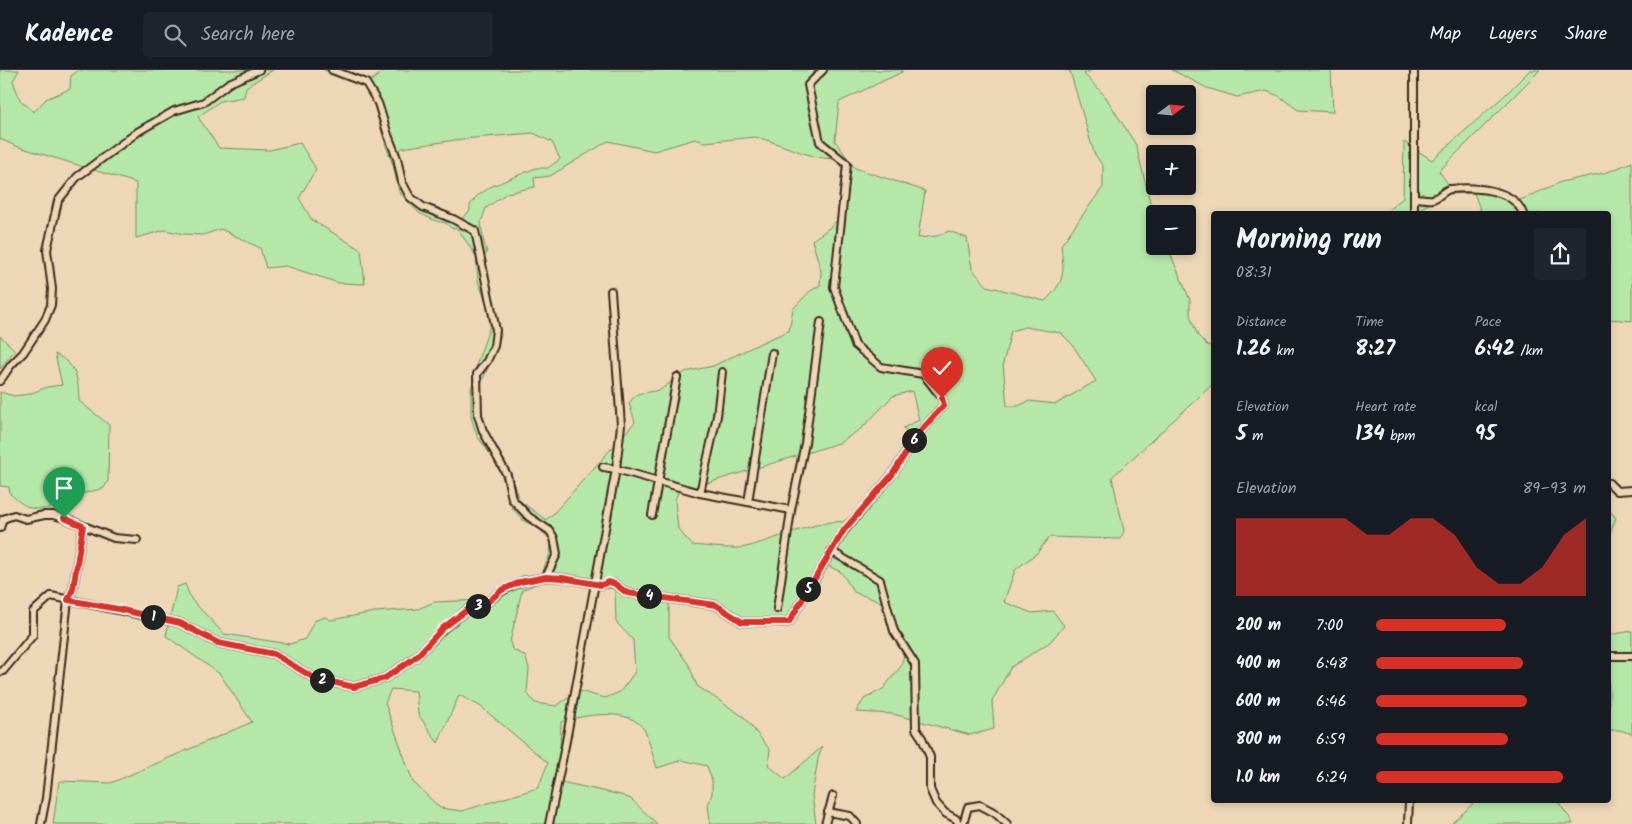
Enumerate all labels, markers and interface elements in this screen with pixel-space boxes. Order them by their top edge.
search box [143,12,493,57]
text: Kadence [25,15,113,54]
text: Search here [201,20,295,50]
text: Map [1430,20,1461,49]
text: Layers [1489,20,1537,49]
text: Share [1565,20,1607,49]
icon: search [161,21,189,49]
north arrow [1146,85,1196,135]
map controls [1146,85,1196,255]
button: + [1146,145,1196,195]
button: − [1146,205,1196,255]
text: Morning run [1236,218,1382,263]
button: share [1534,228,1586,280]
text: 08:31 [1236,260,1272,285]
text: Distance [1236,311,1286,333]
text: Time [1355,311,1384,333]
text: Pace [1475,311,1501,333]
text: 1.26 [1236,333,1271,366]
text: 8:27 [1355,333,1395,366]
text: 6:42 [1475,333,1515,366]
text: km [1271,340,1294,362]
text: /km [1515,340,1543,362]
pin [921,347,963,398]
icon: check [928,354,956,382]
text: Elevation [1236,396,1289,418]
text: Heart rate [1355,396,1416,418]
text: kcal [1475,396,1497,418]
text: 5 [1236,418,1247,451]
text: 134 [1355,418,1385,451]
text: 95 [1475,418,1496,451]
text: m [1247,425,1263,447]
text: bpm [1385,425,1415,447]
pin: 6 [902,428,926,452]
text: 6 [911,429,918,451]
pin [43,467,85,518]
icon: arrive [50,474,78,502]
text: Elevation [1236,476,1297,501]
text: 89–93 m [1523,476,1586,501]
pin: 5 [796,576,820,602]
text: 5 [805,578,812,600]
pin: 4 [636,584,662,608]
text: 4 [646,585,653,607]
pin: 3 [466,594,490,618]
text: 3 [475,595,482,617]
pin: 1 [140,604,166,630]
text: 1 [151,606,156,628]
text: 200 m [1236,613,1281,638]
text: 7:00 [1316,613,1343,638]
text: 400 m [1236,651,1280,676]
text: 6:48 [1316,651,1347,676]
pin: 2 [310,668,334,692]
text: 2 [318,669,327,691]
text: 600 m [1236,689,1280,714]
text: 6:46 [1316,689,1347,714]
text: 800 m [1236,727,1281,752]
text: 6:59 [1316,727,1345,752]
text: 1.0 km [1236,765,1280,790]
text: 6:24 [1316,765,1347,790]

